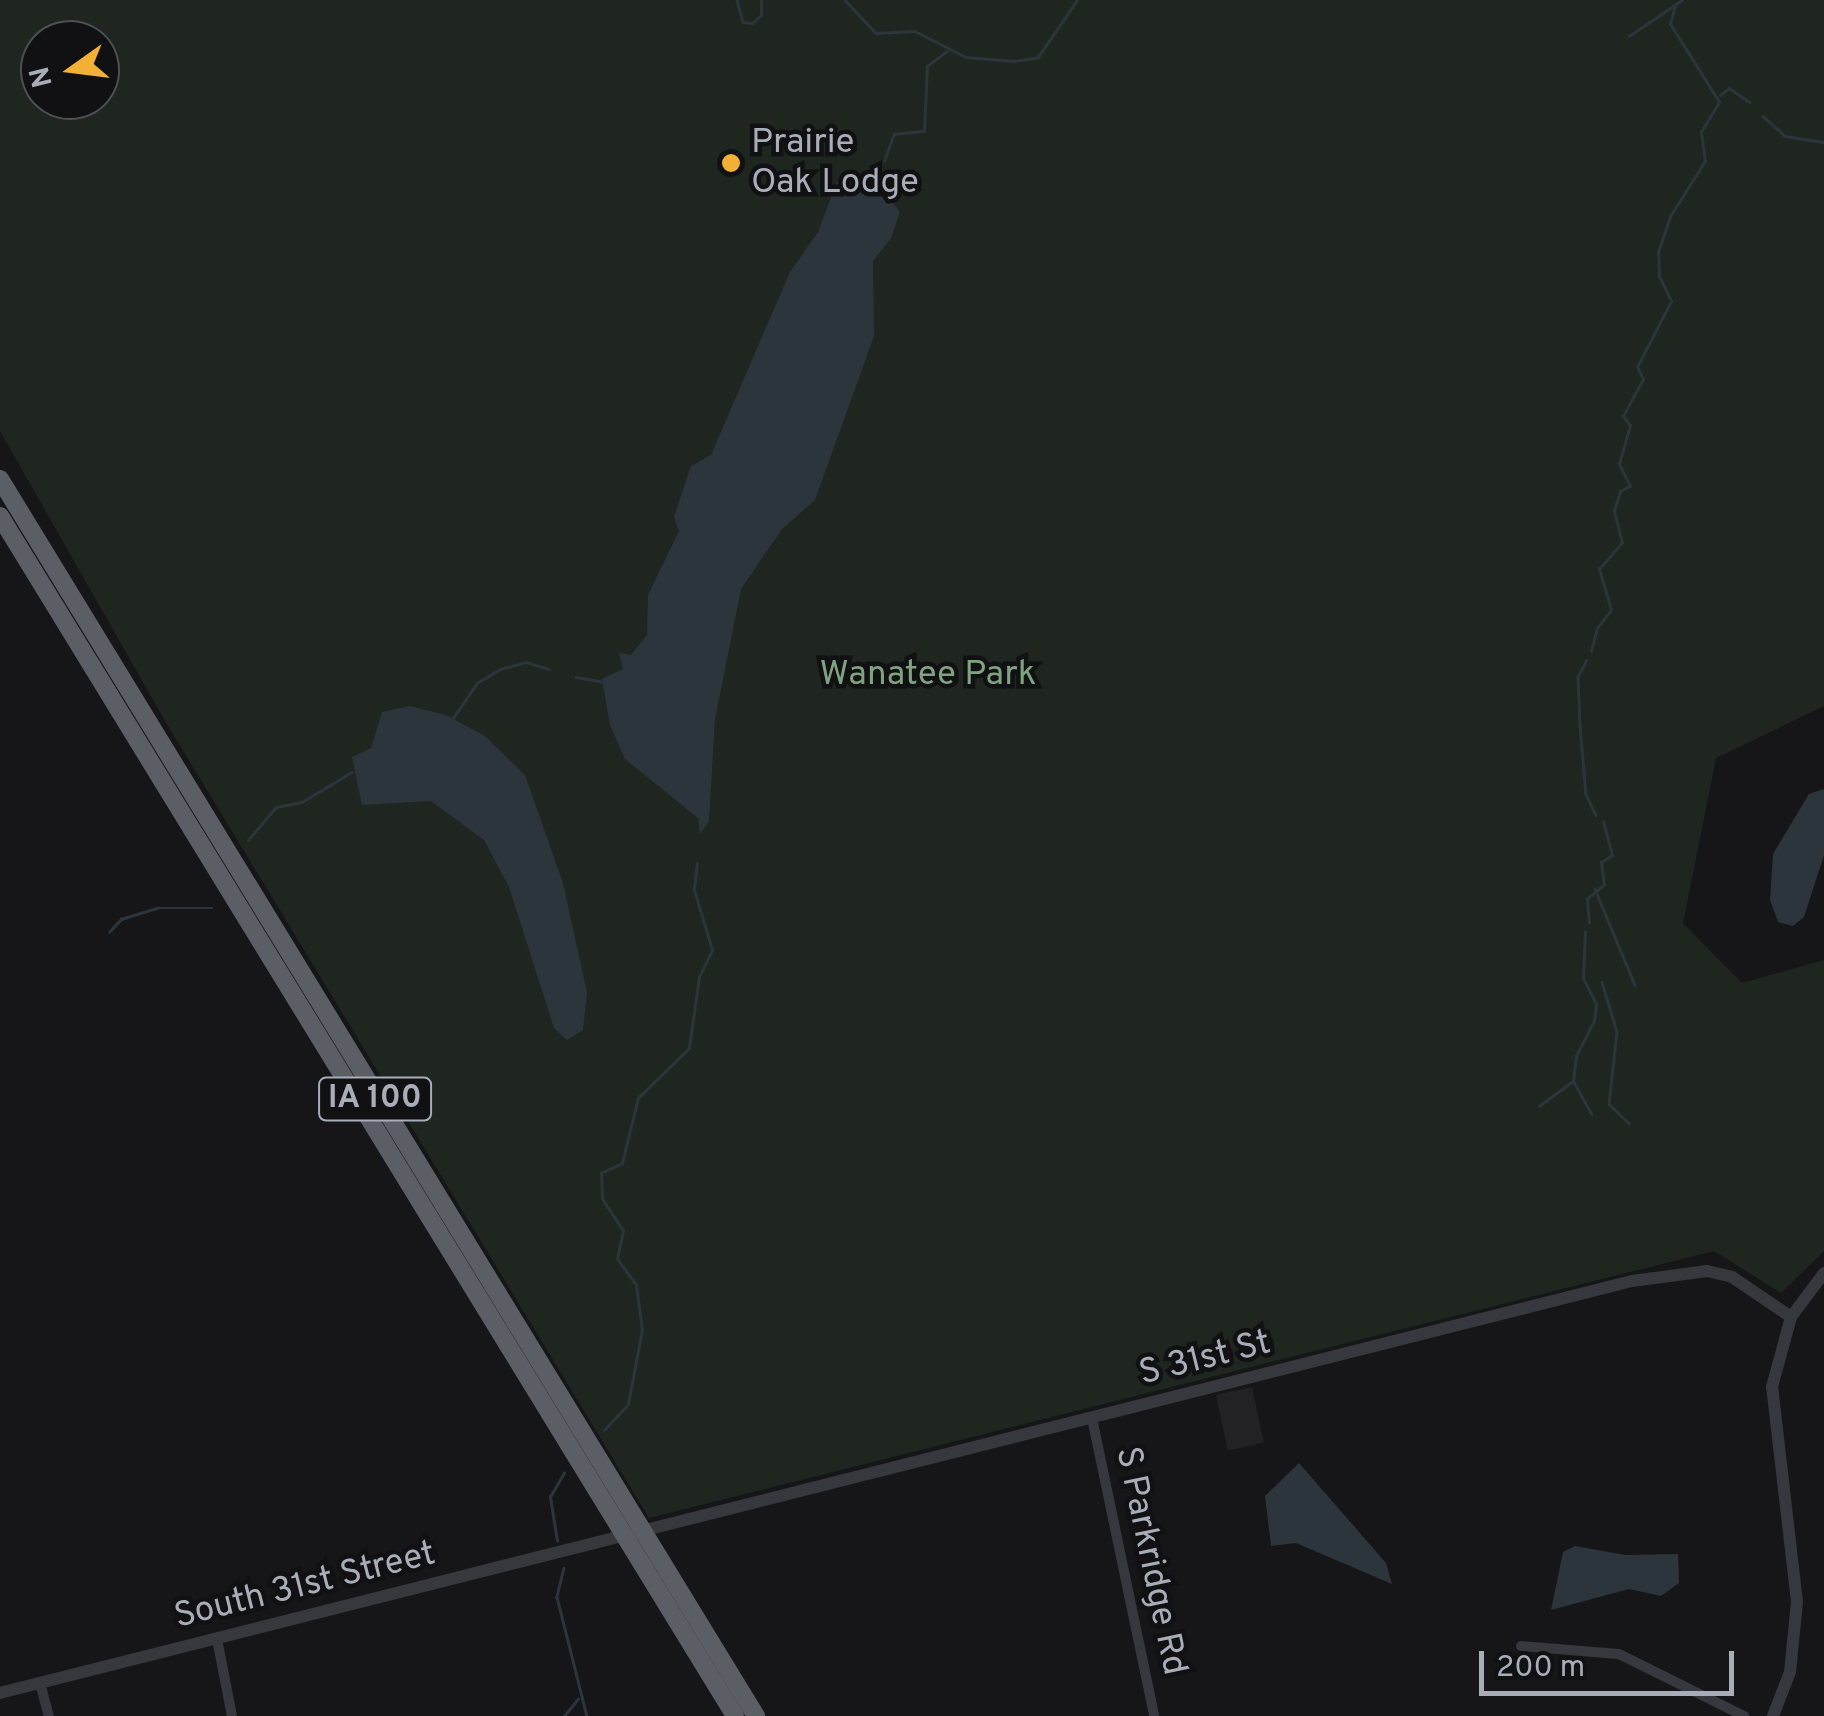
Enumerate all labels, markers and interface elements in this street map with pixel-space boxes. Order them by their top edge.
north arrow [20,20,120,120]
text: N [23,63,63,91]
place label: Prairie Oak Lodge [751,122,919,204]
marker: Prairie Oak Lodge [720,152,742,174]
park label: Wanatee Park [820,654,1036,696]
road number: IA 100 [315,1072,435,1126]
street label: S 31st St [1135,1322,1275,1396]
street label: S Parkridge Rd [1105,1443,1195,1679]
street label: South 31st Street [170,1533,440,1639]
scale bar [1484,1631,1739,1693]
text: 200 m [1496,1650,1585,1687]

